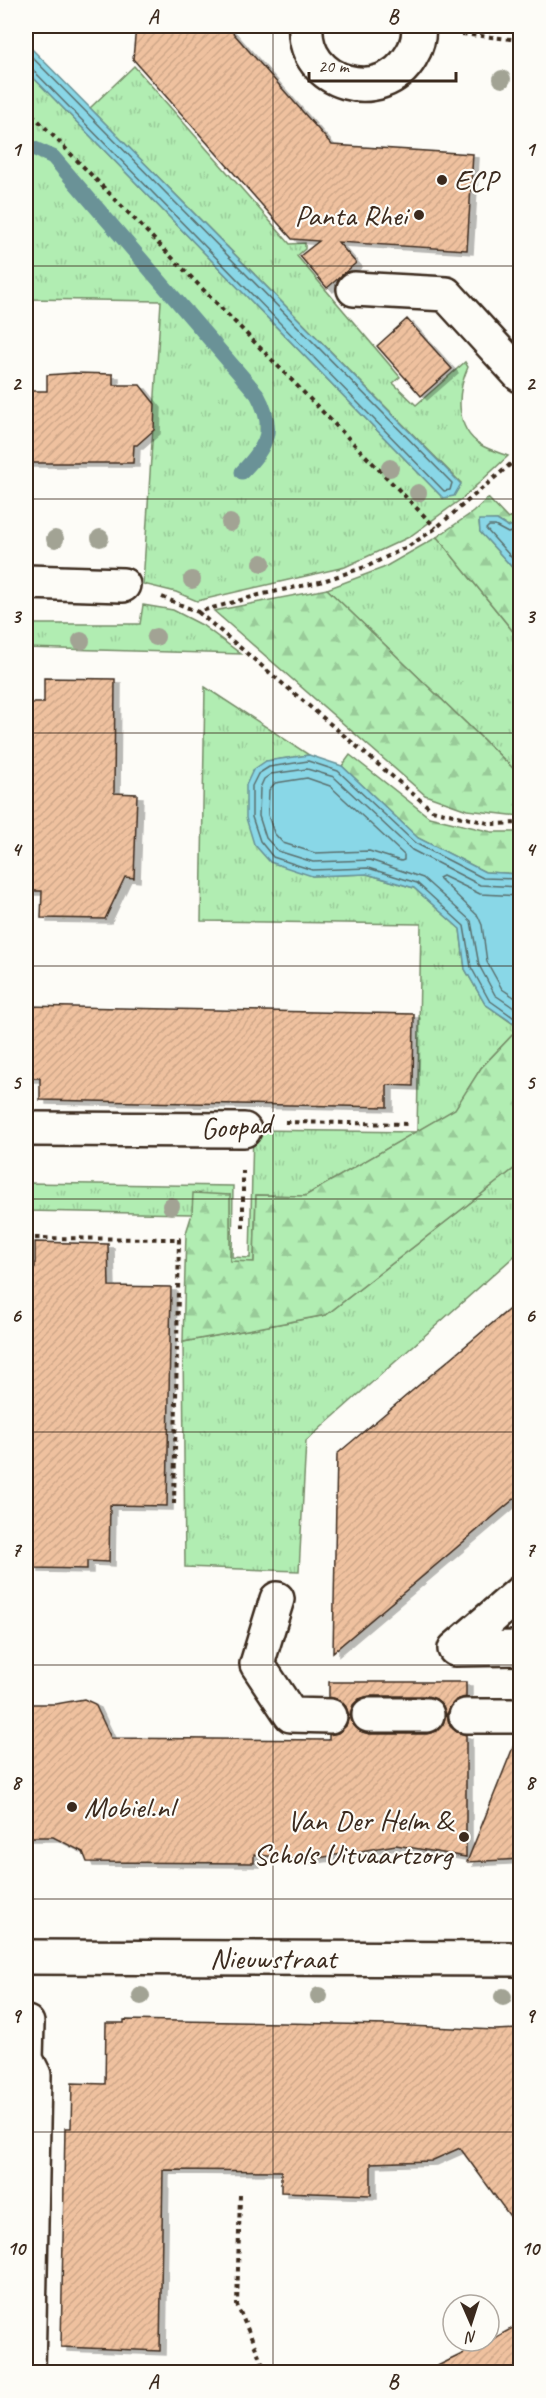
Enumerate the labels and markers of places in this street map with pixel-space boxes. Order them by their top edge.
place label: ECP [454,161,501,199]
marker: ECP [435,173,449,187]
place label: Panta Rhei [295,196,410,234]
marker: Panta Rhei [412,208,426,222]
place label: Mobiel.nl [84,1788,179,1826]
marker: Mobiel.nl [65,1800,79,1814]
place label: Van Der Helm & Schols Uitvaartzorg [253,1801,455,1873]
marker: Van Der Helm & Schols Uitvaartzorg [457,1830,471,1844]

